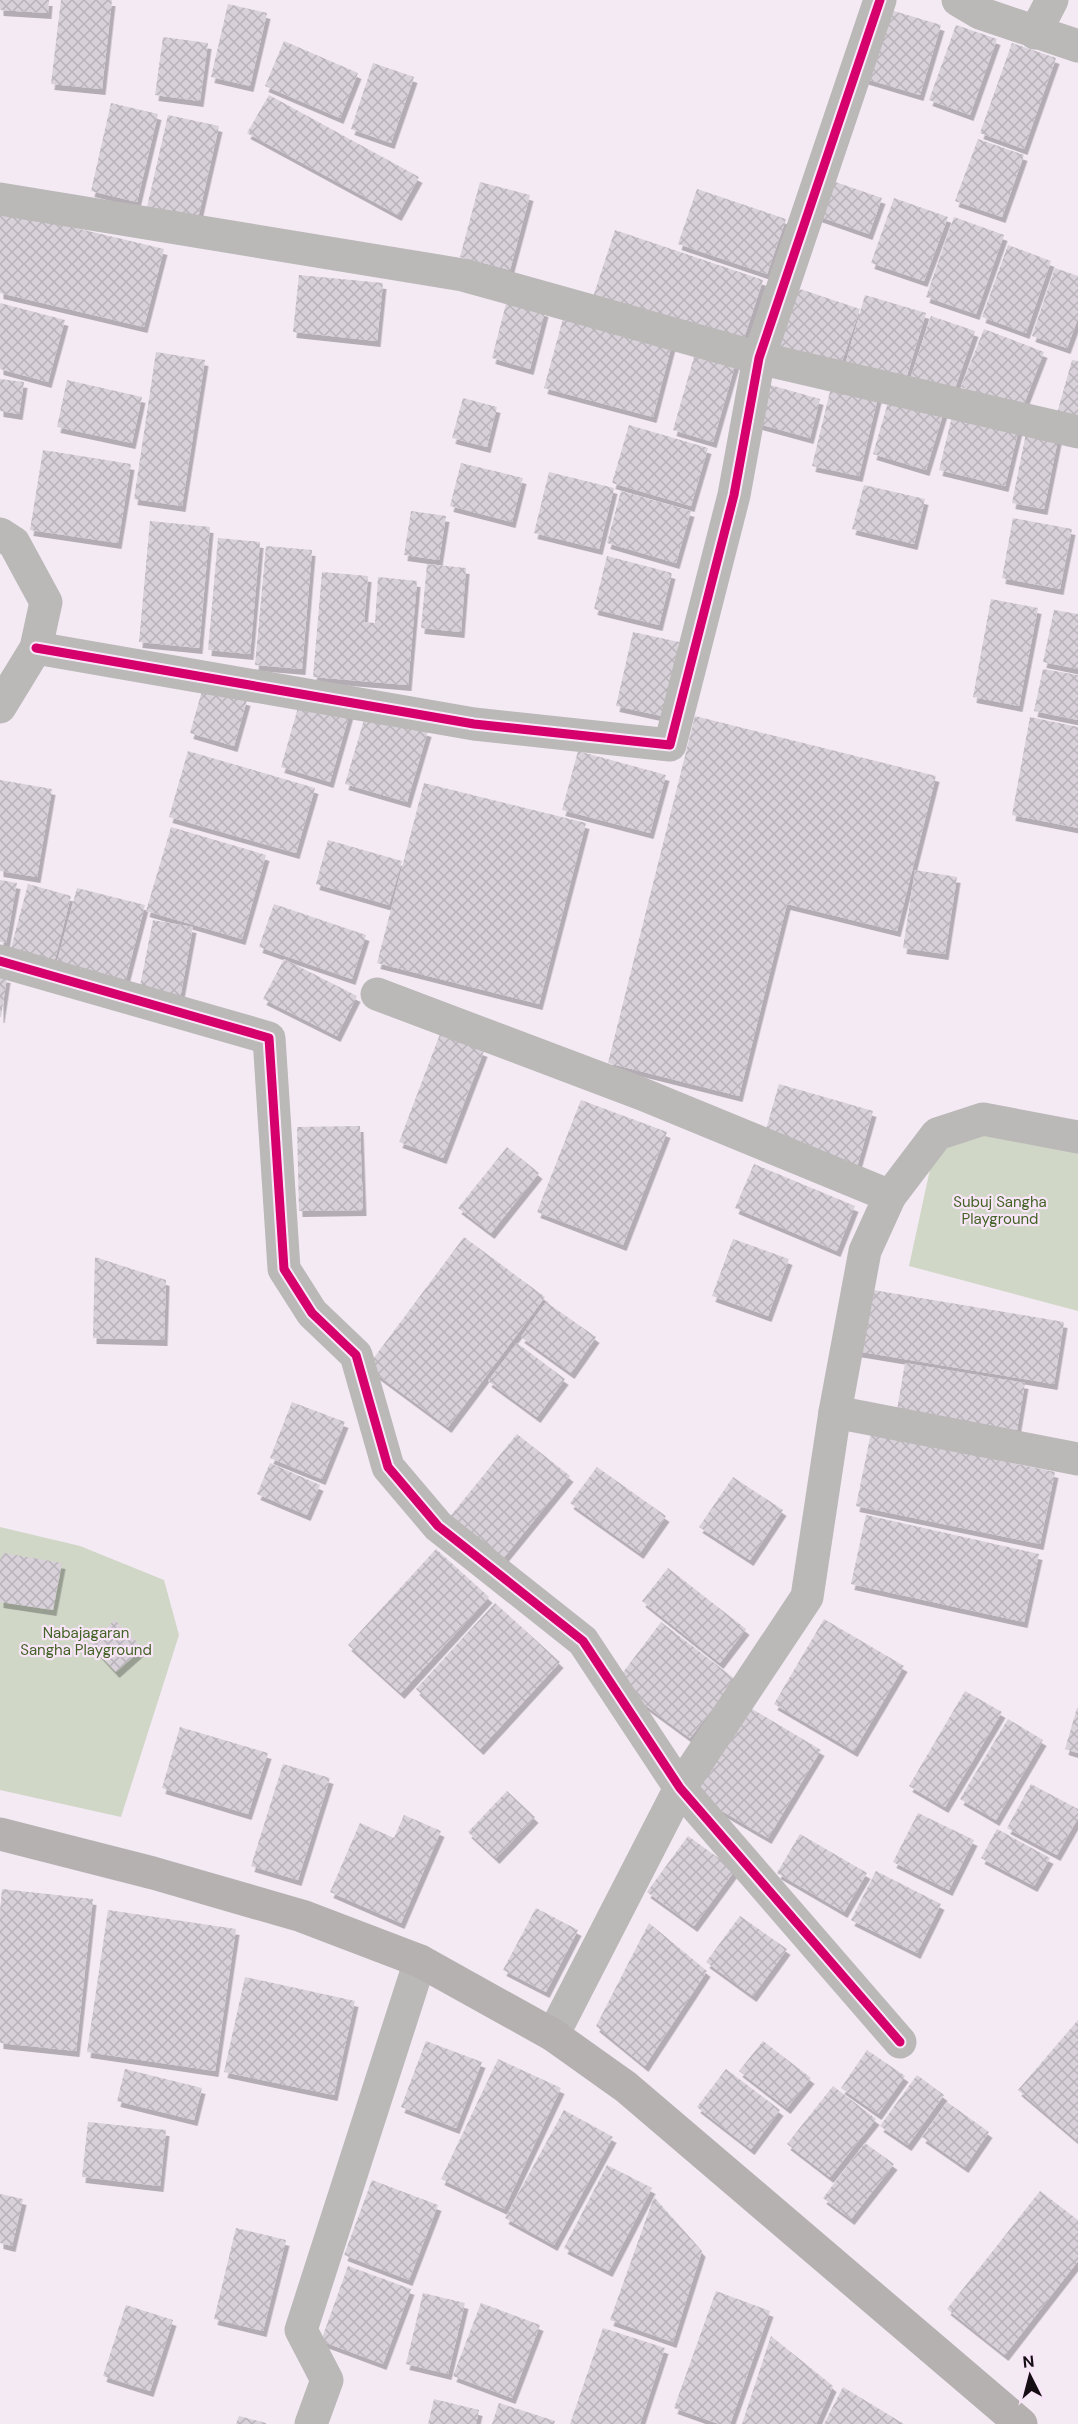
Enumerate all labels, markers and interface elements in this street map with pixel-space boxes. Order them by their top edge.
park label: Subuj Sangha Playground [953,1192,1047,1229]
park label: Nabajagaran Sangha Playground [20,1623,152,1660]
north arrow [1000,2346,1060,2406]
text: N [1022,2351,1035,2373]

